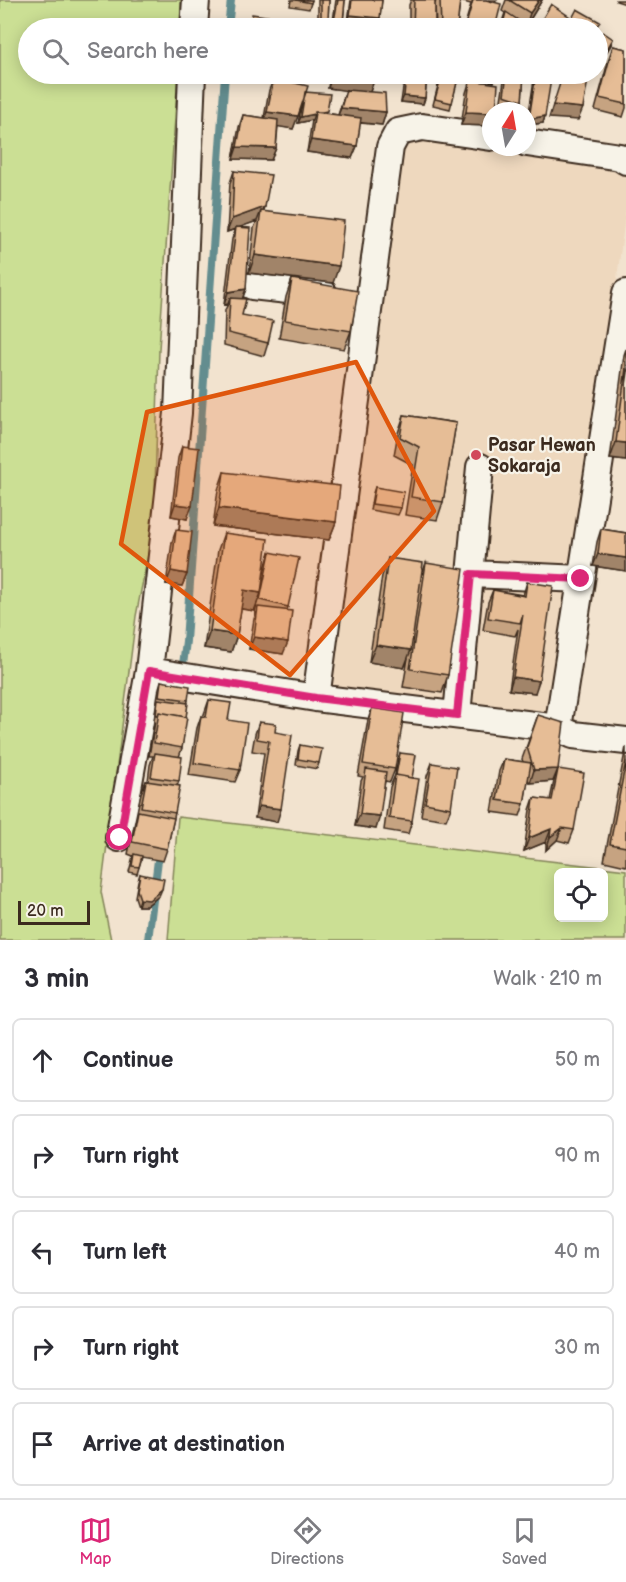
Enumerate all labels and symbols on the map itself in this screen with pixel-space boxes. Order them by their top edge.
north arrow [482,102,536,156]
place label: Pasar Hewan Sokaraja [488,435,596,477]
marker: Pasar Hewan Sokaraja [469,448,483,462]
route end [567,565,593,591]
route start [106,824,132,850]
scale bar [18,898,90,926]

